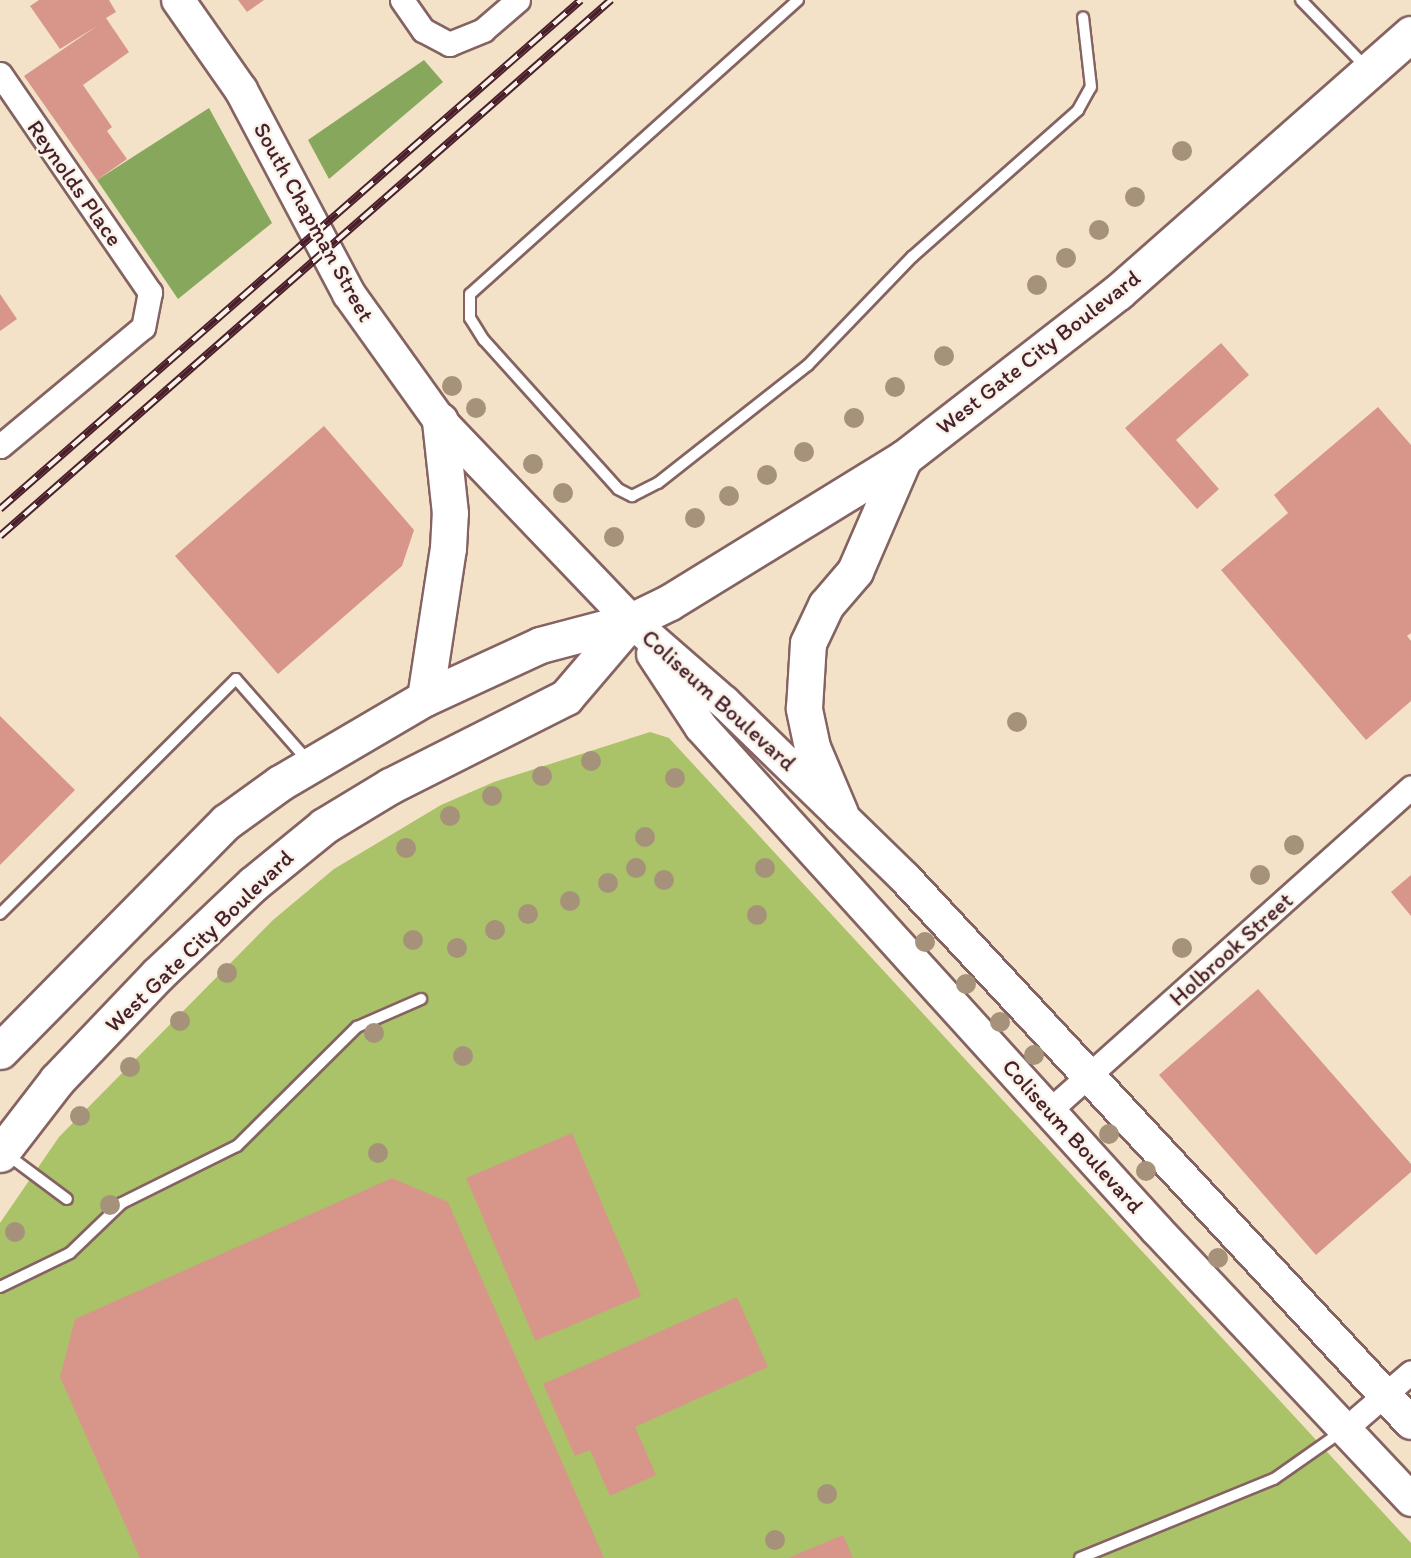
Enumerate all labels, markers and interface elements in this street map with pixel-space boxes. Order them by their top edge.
street label: Reynolds Place [22,115,128,251]
street label: South Chapman Street [248,118,380,326]
street label: West Gate City Boulevard [930,263,1146,441]
street label: Coliseum Boulevard [636,623,802,777]
street label: West Gate City Boulevard [98,843,300,1039]
street label: Holbrook Street [1164,886,1298,1012]
street label: Coliseum Boulevard [996,1053,1150,1219]

